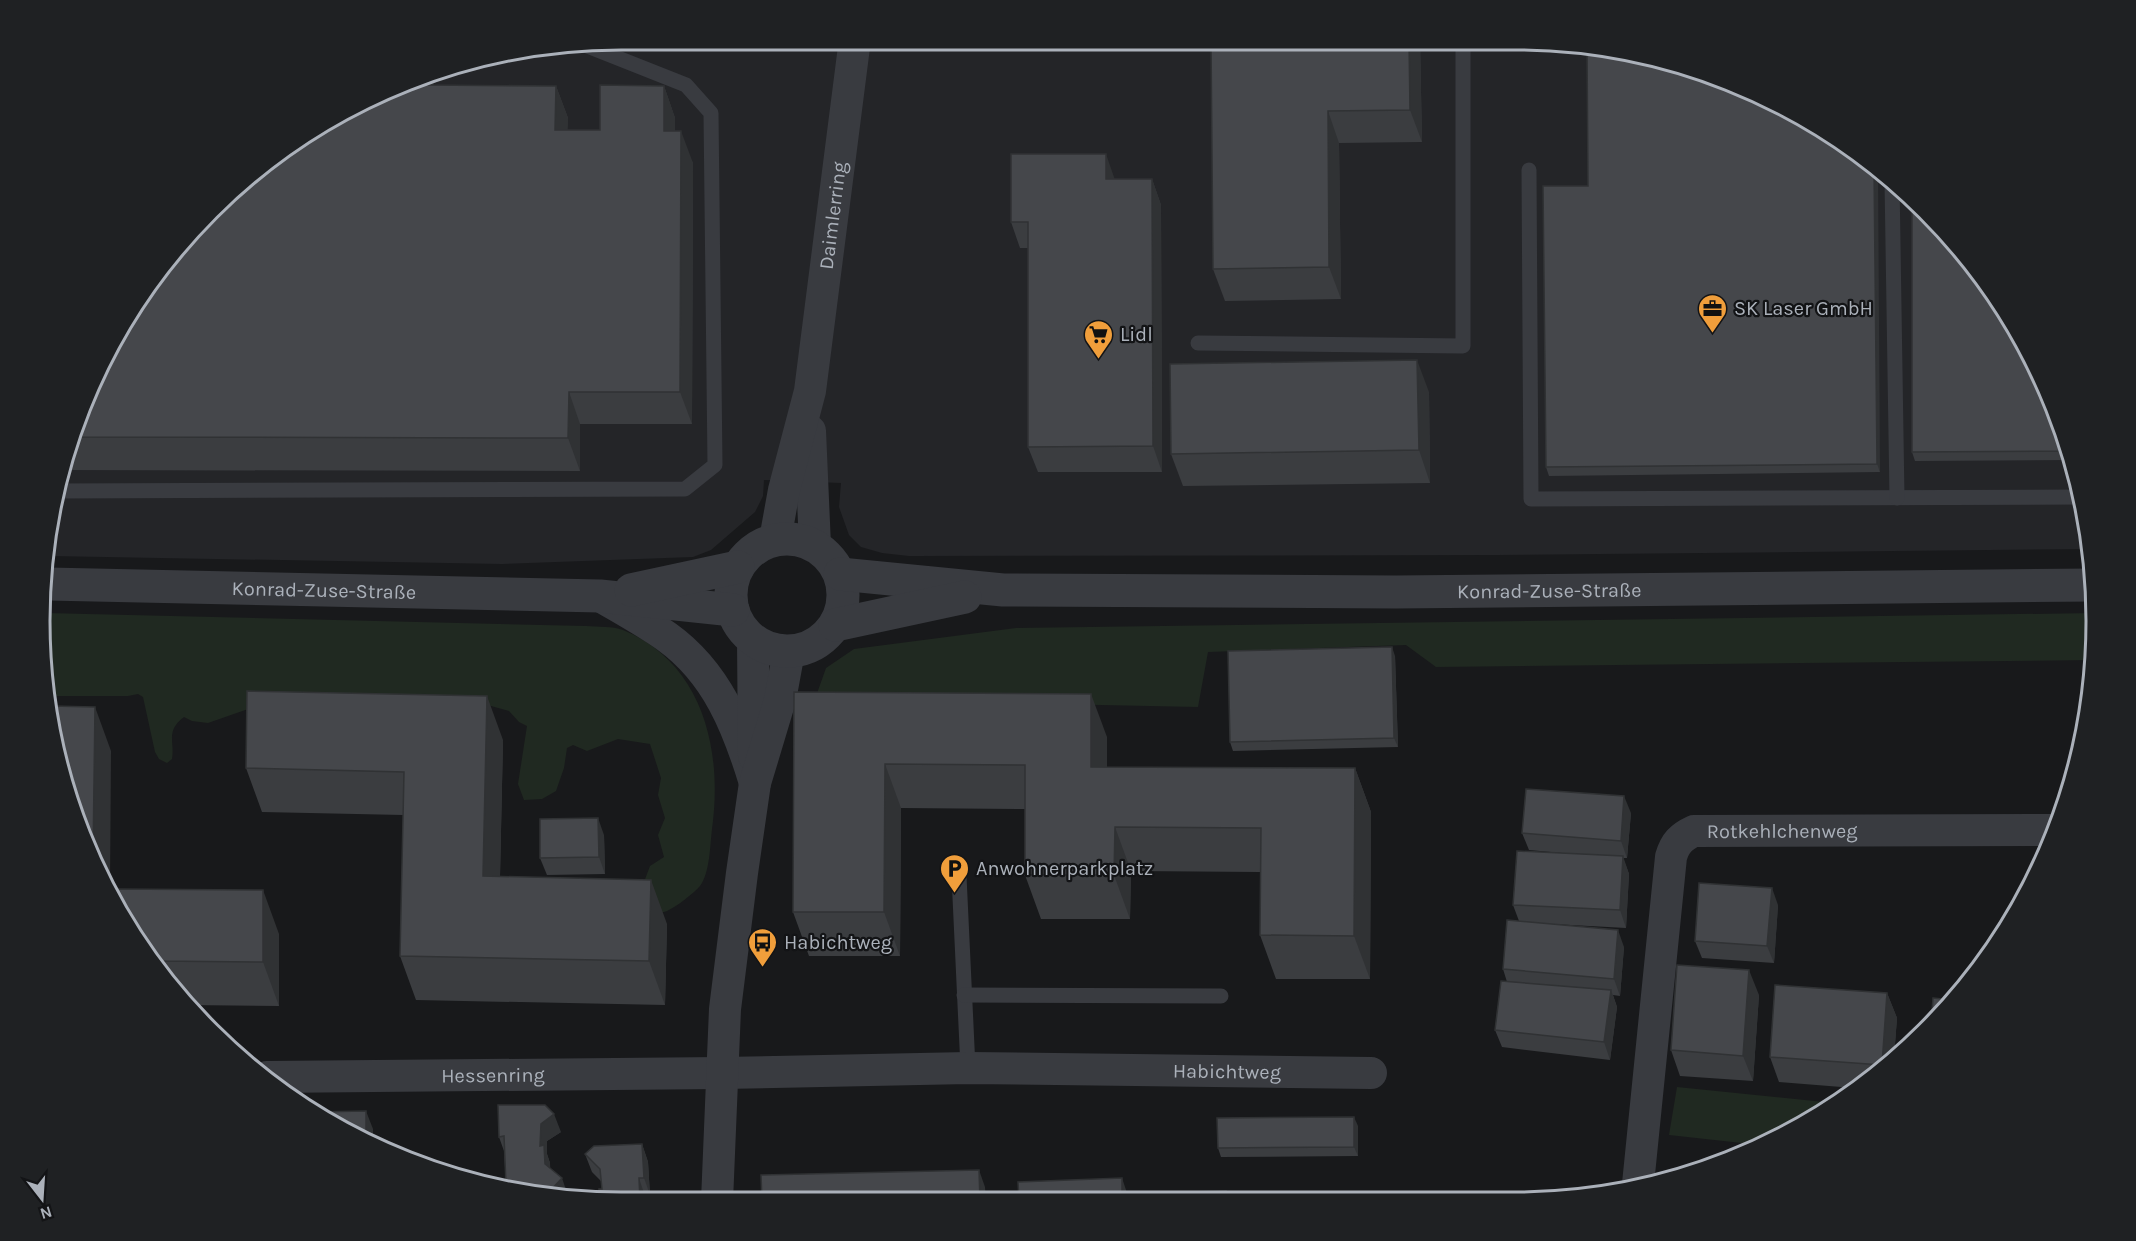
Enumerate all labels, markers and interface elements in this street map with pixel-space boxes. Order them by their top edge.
street label: Daimlerring [814,160,851,271]
office icon: SK Laser GmbH [1697,292,1729,334]
place label: SK Laser GmbH [1734,297,1873,320]
supermarket icon: Lidl [1083,318,1115,360]
place label: Lidl [1120,323,1153,346]
street label: Konrad-Zuse-Straße [231,576,416,604]
street label: Konrad-Zuse-Straße [1457,578,1642,603]
street label: Rotkehlchenweg [1707,819,1858,842]
parking icon: Anwohnerparkplatz [939,852,971,894]
place label: Anwohnerparkplatz [976,857,1153,880]
bus stop icon: Habichtweg [747,926,779,968]
place label: Habichtweg [784,931,892,954]
street label: Habichtweg [1173,1059,1281,1083]
street label: Hessenring [441,1063,545,1087]
north arrow [12,1169,72,1229]
text: N [38,1202,55,1224]

